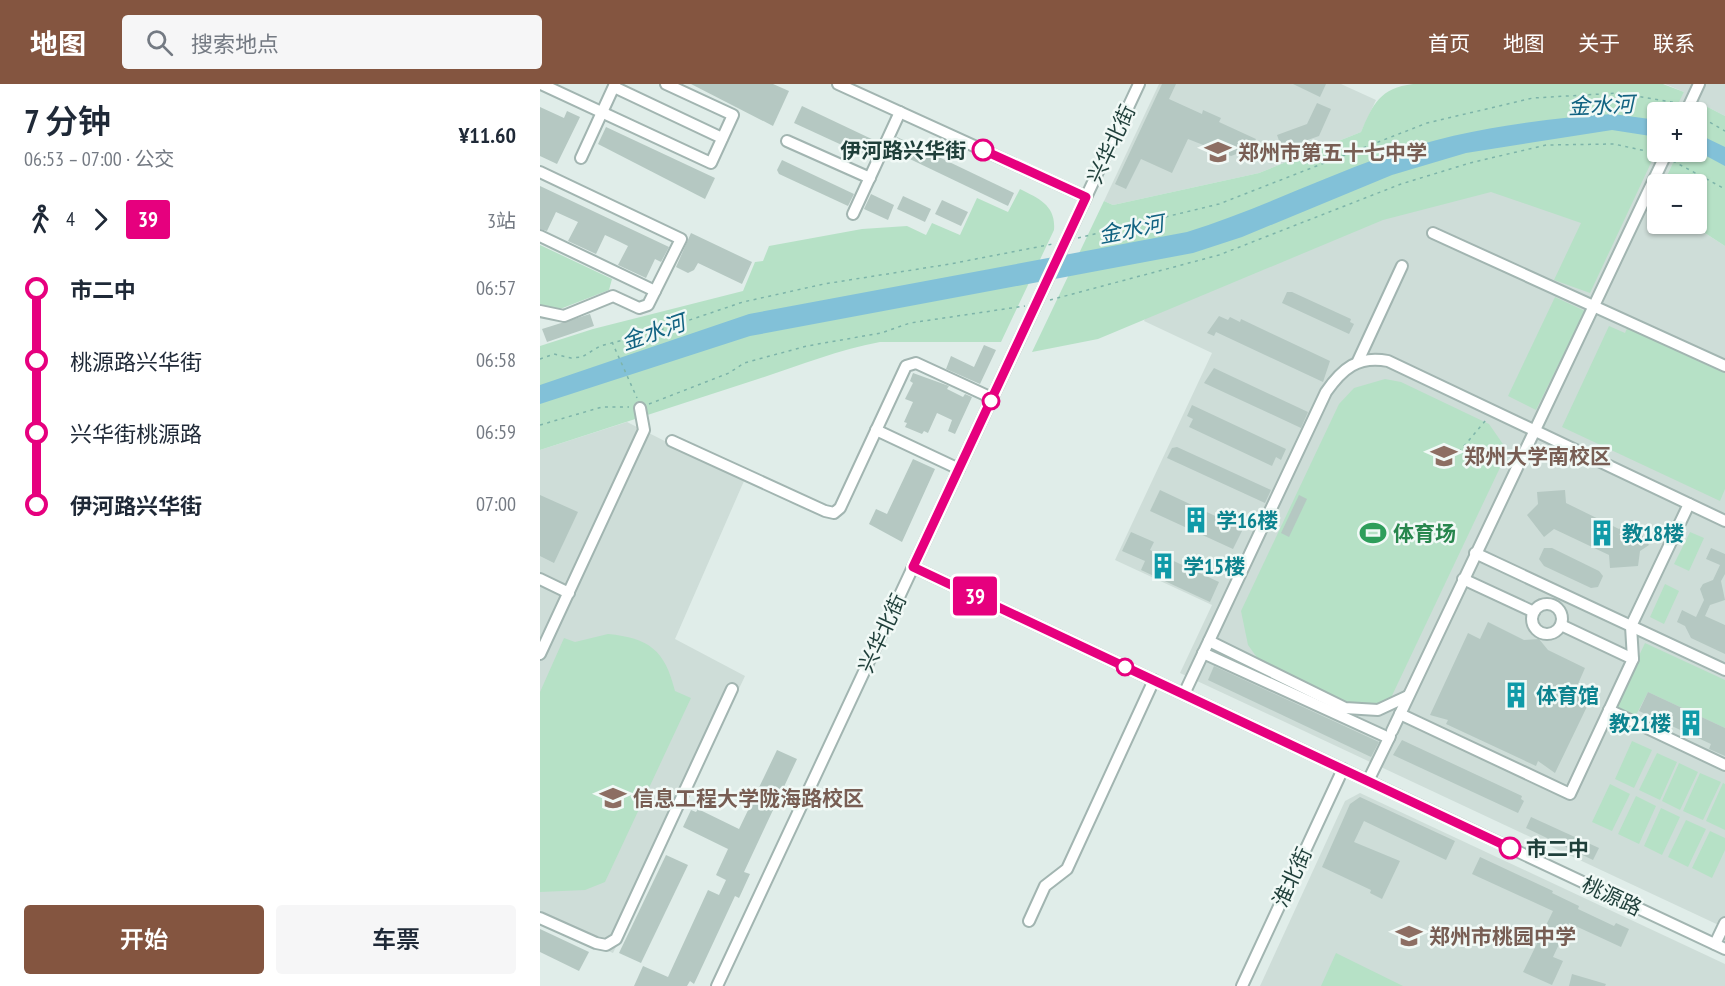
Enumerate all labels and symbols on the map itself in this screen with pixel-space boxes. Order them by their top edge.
water label: 金水河 [1568,90,1638,120]
street label: 兴华北街 [1081,100,1141,188]
place label: 伊河路兴华街 [840,137,966,164]
school or university icon: 郑州市第五十七中学 [1203,137,1233,167]
marker: 伊河路兴华街 [972,139,994,161]
place label: 郑州市第五十七中学 [1238,139,1427,166]
water label: 金水河 [1096,208,1170,249]
water label: 金水河 [617,307,693,356]
unlabelled marker [982,392,1000,410]
school or university icon: 郑州大学南校区 [1429,441,1459,471]
place label: 郑州大学南校区 [1464,443,1611,470]
building icon: 学16楼 [1181,505,1211,535]
place label: 学16楼 [1216,507,1278,534]
sports icon: 体育场 [1358,518,1388,548]
building icon: 教18楼 [1587,518,1617,548]
place label: 体育场 [1393,520,1456,547]
place label: 教18楼 [1622,520,1684,547]
building icon: 学15楼 [1148,551,1178,581]
place label: 学15楼 [1183,553,1245,580]
line badge: 39 [948,576,1002,616]
street label: 兴华北街 [852,589,912,677]
unlabelled marker [1116,658,1134,676]
building icon: 体育馆 [1501,680,1531,710]
place label: 体育馆 [1536,682,1599,709]
building icon: 教21楼 [1676,708,1706,738]
place label: 教21楼 [1609,710,1671,737]
school or university icon: 信息工程大学陇海路校区 [598,783,628,813]
place label: 信息工程大学陇海路校区 [633,785,864,812]
place label: 市二中 [1526,835,1589,862]
marker: 市二中 [1499,837,1521,859]
street label: 淮北街 [1266,843,1318,911]
street label: 桃源路 [1578,870,1646,922]
school or university icon: 郑州市桃园中学 [1394,921,1424,951]
place label: 郑州市桃园中学 [1429,923,1576,950]

